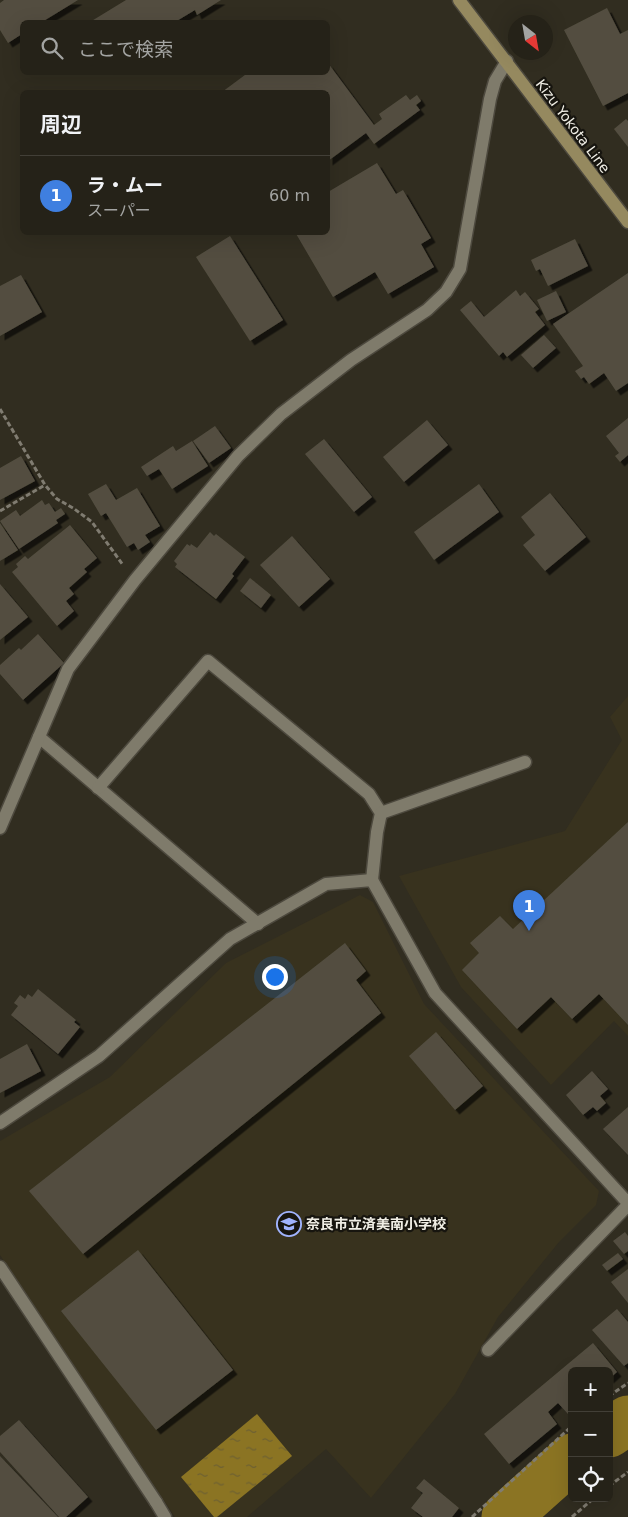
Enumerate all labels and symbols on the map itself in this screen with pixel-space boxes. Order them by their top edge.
north arrow [508,15,553,60]
street label: Kizu Yokota Line [533,76,613,176]
pin: 1 [513,890,545,931]
your location [262,964,288,990]
school or university icon: 奈良市立済美南小学校 [276,1211,302,1237]
place label: 奈良市立済美南小学校 [306,1216,446,1232]

